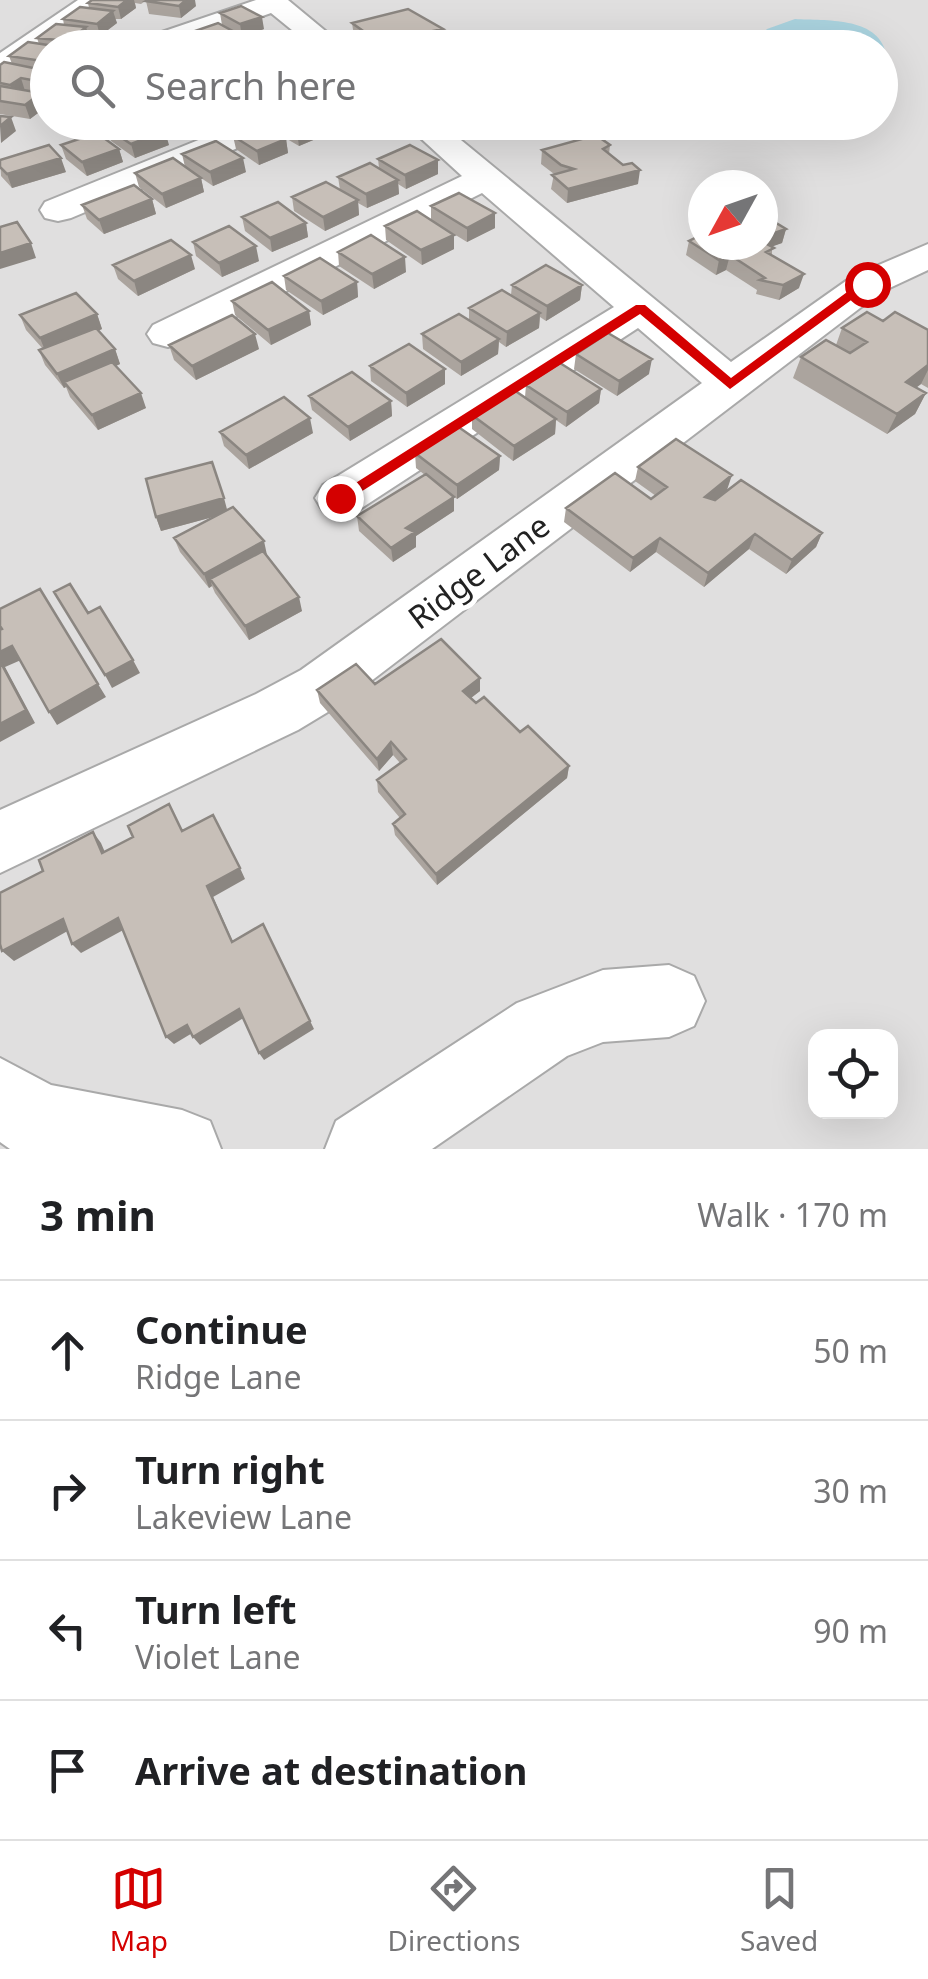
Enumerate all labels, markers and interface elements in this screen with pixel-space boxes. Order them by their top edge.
search box [30,30,898,140]
icon: search [65,58,120,113]
text: Search here [145,59,356,111]
north arrow [688,170,778,260]
route start [845,262,891,308]
route end [318,476,364,522]
street label: Ridge Lane [399,504,557,638]
map controls [808,1029,898,1119]
button: locate [808,1029,898,1119]
text: 3 min [40,1186,156,1243]
text: Walk · 170 m [697,1193,888,1236]
text: Continue [135,1303,308,1355]
icon: ahead [40,1323,95,1378]
text: 50 m [813,1329,888,1372]
text: Ridge Lane [135,1355,301,1398]
text: Turn right [135,1443,325,1495]
icon: right [40,1463,95,1518]
text: 30 m [813,1469,888,1512]
text: Lakeview Lane [135,1495,352,1538]
text: Turn left [135,1583,297,1635]
icon: left [40,1603,95,1658]
text: 90 m [813,1609,888,1652]
text: Violet Lane [135,1635,301,1678]
icon: arrive [40,1743,95,1798]
text: Arrive at destination [135,1744,527,1796]
tab: Map [110,1861,168,1959]
tab: Directions [388,1861,520,1959]
tab: Saved [740,1861,818,1959]

